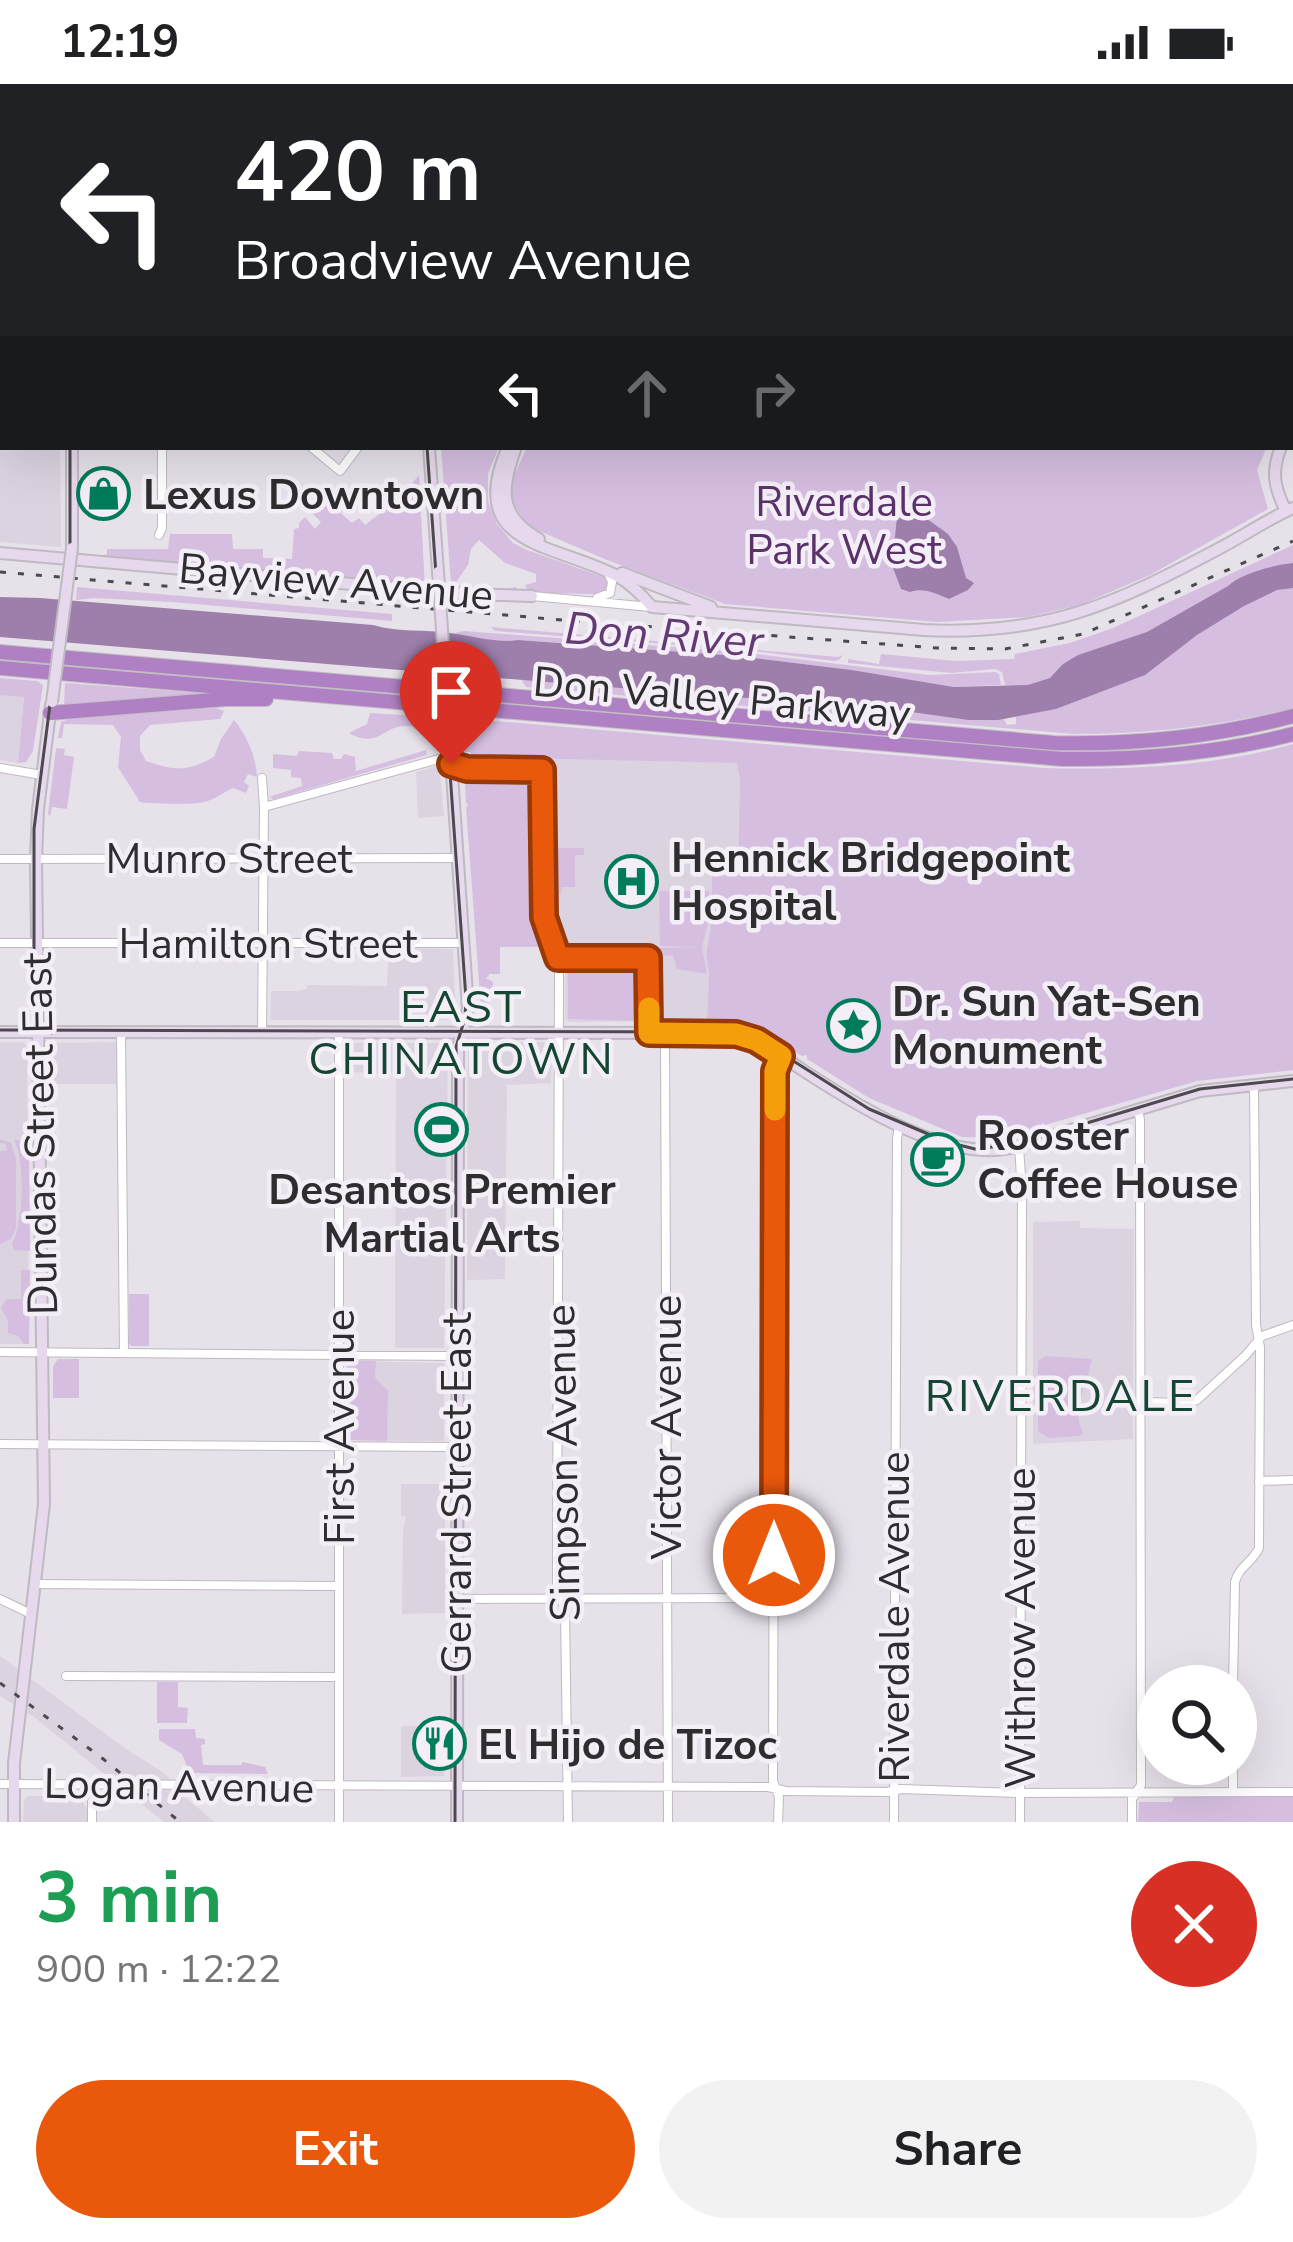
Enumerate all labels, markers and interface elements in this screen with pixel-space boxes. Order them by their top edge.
text: 12:19 [60,12,179,73]
text: 420 m [234,115,482,230]
icon: left [36,132,192,288]
text: Broadview Avenue [234,224,691,298]
icon: left [488,360,554,426]
icon: ahead [614,360,680,426]
icon: right [740,360,806,426]
shop icon: Lexus Downtown [76,466,132,522]
place label: Lexus Downtown [143,467,484,524]
park label: Riverdale Park West [746,474,942,579]
street label: Bayview Avenue [176,540,495,625]
water label: Don River [563,598,767,673]
pin [400,641,502,764]
street label: Don Valley Parkway [531,654,913,743]
icon: arrive [418,659,484,725]
place label: Hennick Bridgepoint Hospital [671,830,1071,935]
street label: Munro Street [106,831,353,888]
hospital icon: Hennick Bridgepoint Hospital [604,853,660,909]
street label: Hamilton Street [118,916,418,973]
street label: Dundas Street East [9,952,72,1316]
place label: Dr. Sun Yat-Sen Monument [892,974,1201,1079]
district label: EAST CHINATOWN [308,977,616,1090]
place icon: Dr. Sun Yat-Sen Monument [825,997,881,1053]
sports icon: Desantos Premier Martial Arts [414,1102,470,1158]
place label: Rooster Coffee House [977,1108,1238,1213]
cafe icon: Rooster Coffee House [910,1131,966,1187]
place label: Desantos Premier Martial Arts [268,1162,616,1267]
street label: Victor Avenue [639,1295,696,1560]
street label: Simpson Avenue [532,1304,595,1622]
street label: First Avenue [312,1309,369,1545]
street label: Gerrard Street East [429,1312,486,1674]
district label: RIVERDALE [925,1366,1197,1427]
street label: Riverdale Avenue [867,1451,924,1783]
street label: Withrow Avenue [993,1467,1050,1789]
position arrow [711,1492,837,1618]
map controls [1137,1665,1257,1785]
button: search [1137,1665,1257,1785]
restaurant icon: El Hijo de Tizoc [411,1716,467,1772]
place label: El Hijo de Tizoc [478,1717,777,1774]
street label: Logan Avenue [43,1756,315,1817]
text: 3 min [36,1849,222,1947]
button: close [1131,1861,1257,1987]
text: 900 m · 12:22 [36,1943,281,1996]
button: Exit [36,2080,635,2218]
button: Share [659,2080,1257,2218]

